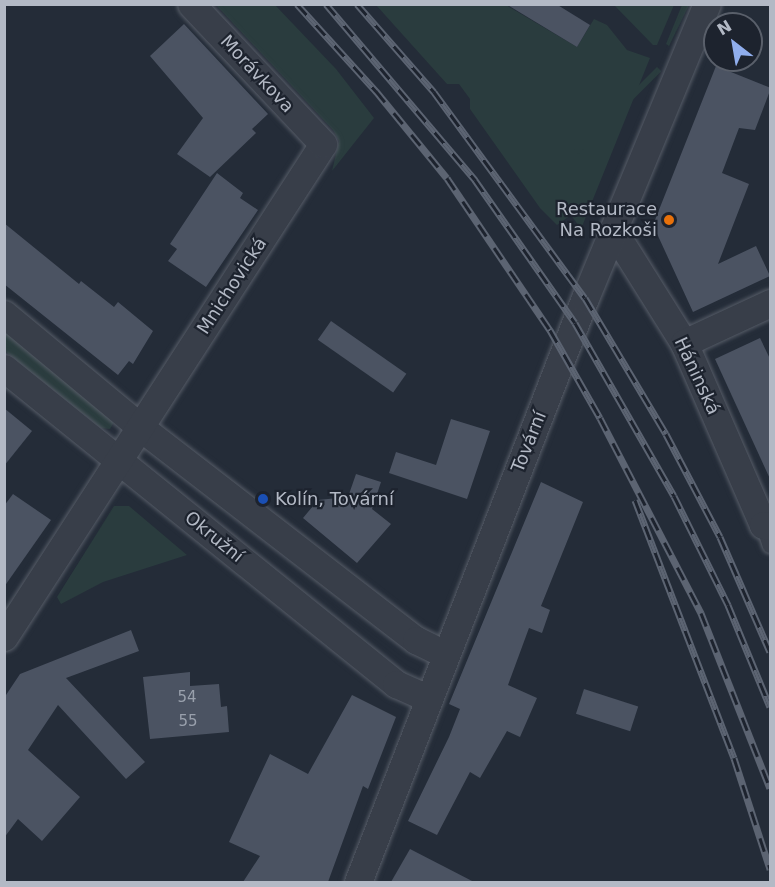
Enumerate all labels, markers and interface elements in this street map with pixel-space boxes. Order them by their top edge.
north arrow [703,12,763,72]
text: N [714,16,735,39]
street label: Morávkova [216,31,298,117]
place label: Restaurace Na Rozkoši [556,199,657,242]
marker: Restaurace Na Rozkoši [662,213,676,227]
street label: Mnichovická [193,234,271,338]
street label: Háninská [670,334,724,418]
street label: Tovární [507,408,551,476]
place label: Kolín, Tovární [275,488,394,510]
marker: Kolín, Tovární [256,492,270,506]
street label: Okružní [180,507,248,567]
house number: 54 [177,689,197,707]
house number: 55 [178,713,198,731]

